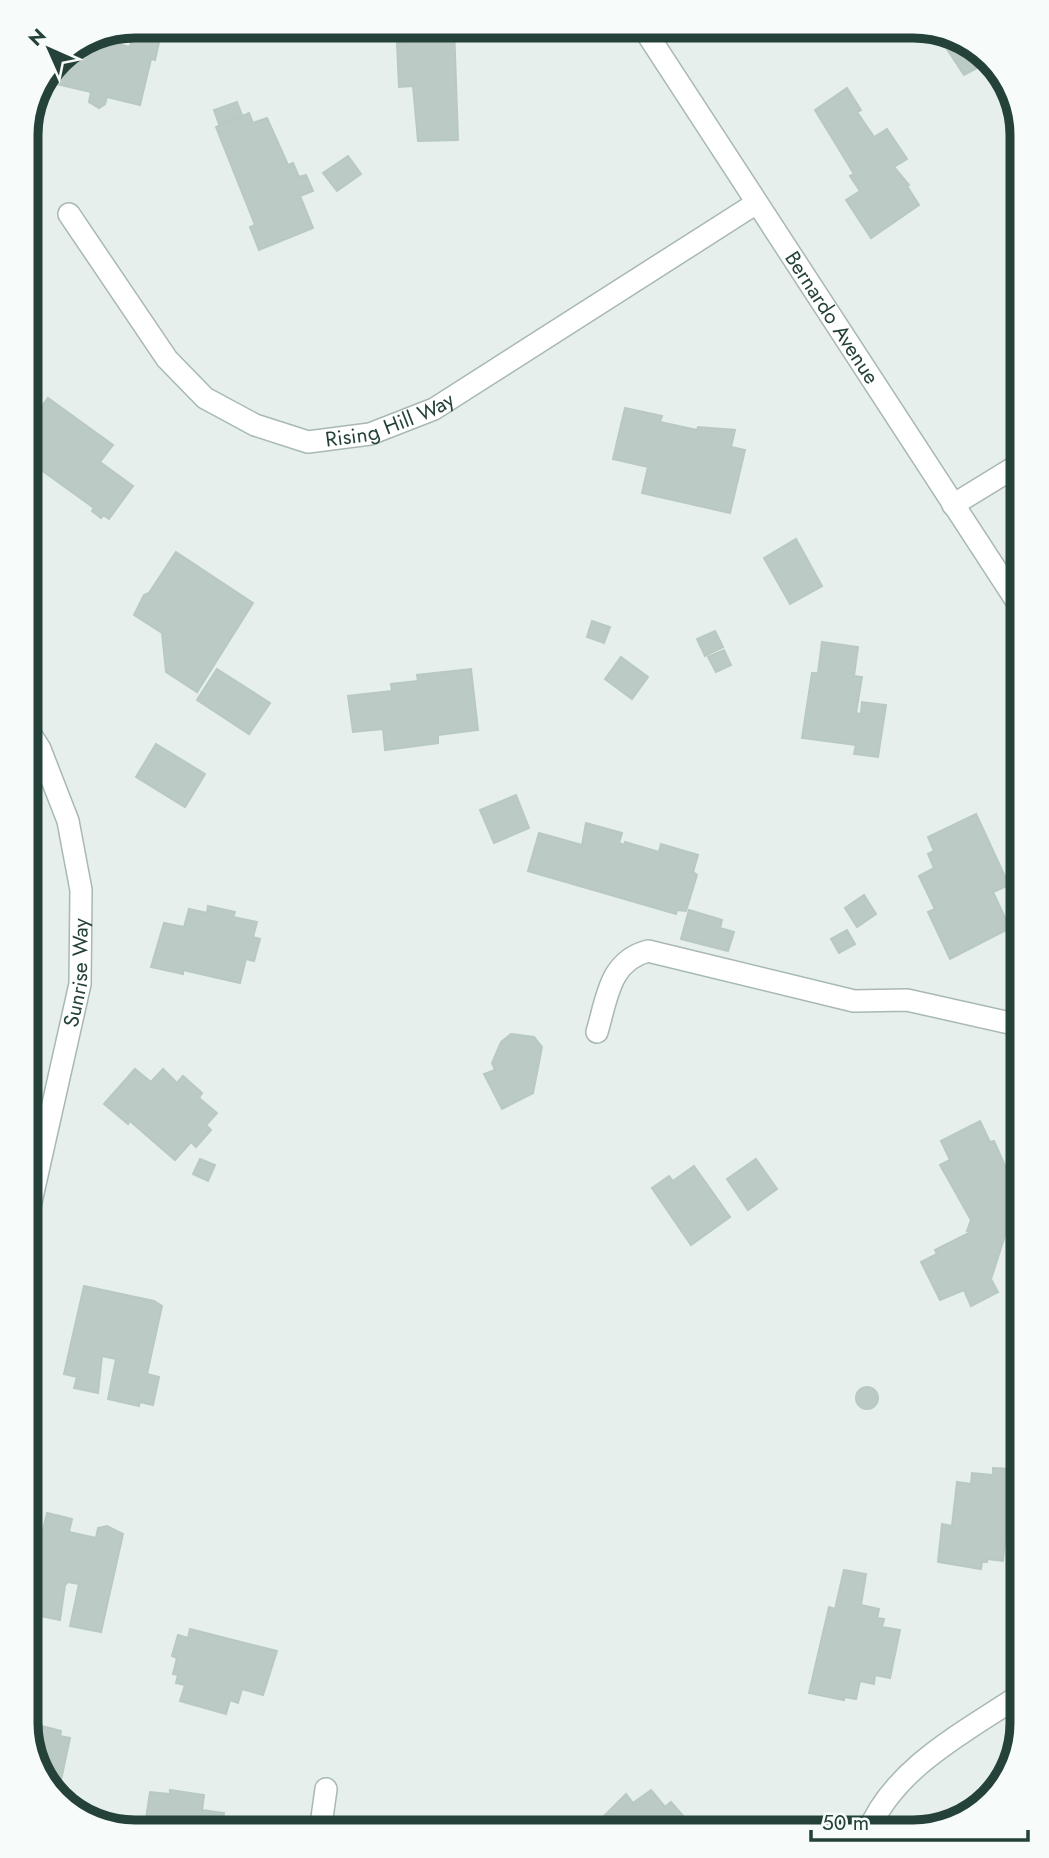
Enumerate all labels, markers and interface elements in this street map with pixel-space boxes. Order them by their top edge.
north arrow [14,14,84,84]
text: N [22,22,52,52]
street label: Bernardo Avenue [778,245,886,390]
street label: Rising Hill Way [324,384,461,455]
street label: Sunrise Way [56,917,96,1030]
scale bar [811,1798,1028,1842]
text: 50 m [822,1808,869,1838]

